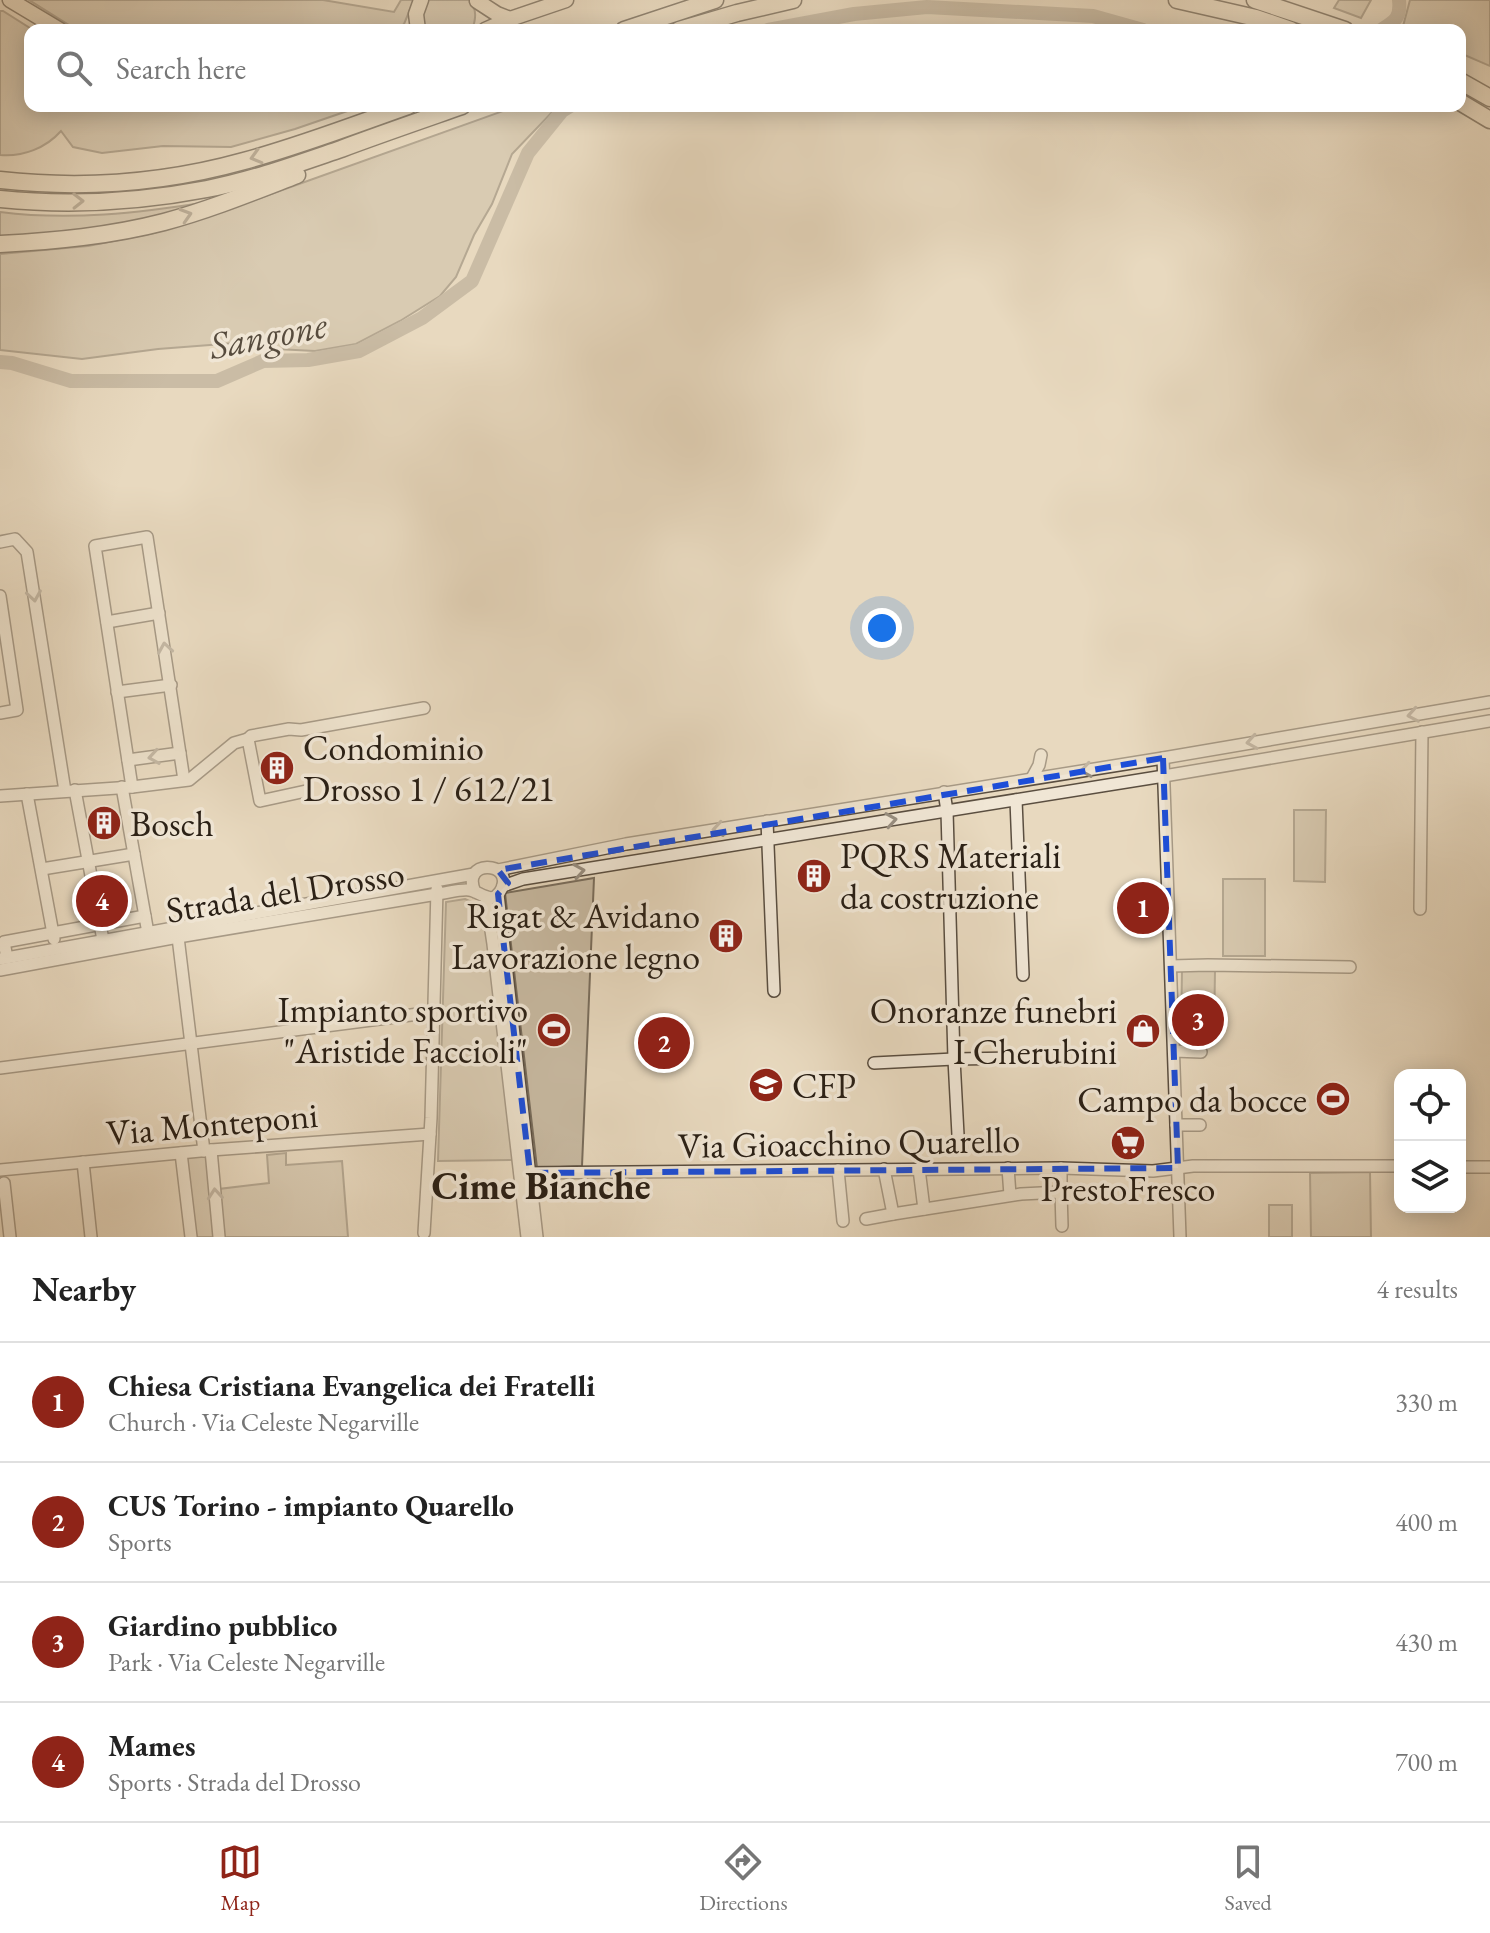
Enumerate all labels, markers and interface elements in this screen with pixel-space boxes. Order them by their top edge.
search box [24,24,1466,112]
icon: search [52,46,96,90]
text: Search here [116,49,246,88]
one-way arrow [250,148,264,165]
one-way arrow [72,193,85,210]
one-way arrow [179,208,193,224]
water label: Sangone [204,299,332,370]
one-way arrow [25,589,42,603]
your location [862,608,902,648]
one-way arrow [157,641,174,654]
one-way arrow [1406,706,1420,723]
place label: Condominio Drosso 1 / 612/21 [303,724,555,812]
one-way arrow [1245,733,1258,750]
one-way arrow [147,747,161,764]
building icon: Condominio Drosso 1 / 612/21 [258,749,296,787]
one-way arrow [1079,761,1093,778]
place label: Bosch [130,800,214,847]
building icon: Bosch [85,804,123,842]
one-way arrow [884,813,897,830]
one-way arrow [712,820,725,837]
place label: PQRS Materiali da costruzione [840,832,1061,920]
street label: Strada del Drosso [163,849,407,934]
building icon: PQRS Materiali da costruzione [795,857,833,895]
one-way arrow [572,863,585,880]
pin: 4 [76,871,128,931]
pin: 1 [1117,878,1169,938]
place label: Rigat & Avidano Lavorazione legno [451,892,700,980]
building icon: Rigat & Avidano Lavorazione legno [707,917,745,955]
place label: Impianto sportivo "Aristide Faccioli" [278,986,528,1074]
place label: Onoranze funebri I Cherubini [870,987,1117,1075]
pin: 3 [1172,990,1224,1050]
sports icon: Impianto sportivo "Aristide Faccioli" [535,1011,573,1049]
shop icon: Onoranze funebri I Cherubini [1124,1012,1162,1050]
pin: 2 [638,1013,690,1073]
place label: CFP [792,1062,856,1109]
school or university icon: CFP [747,1066,785,1104]
map controls [1394,1069,1466,1213]
button: locate [1394,1069,1466,1141]
place label: Campo da bocce [1077,1076,1307,1123]
sports icon: Campo da bocce [1314,1080,1352,1118]
street label: Via Monteponi [104,1091,320,1156]
street label: Via Gioacchino Quarello [677,1116,1021,1169]
supermarket icon: PrestoFresco [1109,1124,1147,1162]
button: layers [1394,1141,1466,1213]
district label: Cime Bianche [431,1161,651,1210]
place label: PrestoFresco [1041,1165,1215,1212]
one-way arrow [207,1187,224,1200]
text: Nearby [32,1267,136,1311]
text: 4 results [1377,1272,1458,1306]
text: Chiesa Cristiana Evangelica dei Fratelli [108,1366,595,1405]
text: 1 [51,1385,65,1419]
text: 330 m [1395,1385,1458,1419]
text: Church · Via Celeste Negarville [108,1405,419,1439]
text: CUS Torino - impianto Quarello [108,1486,514,1525]
text: 2 [51,1505,65,1539]
text: 400 m [1395,1505,1458,1539]
text: Sports [108,1525,172,1559]
text: Giardino pubblico [108,1606,337,1645]
text: 3 [51,1625,65,1659]
text: 430 m [1395,1625,1458,1659]
text: Park · Via Celeste Negarville [108,1645,385,1679]
text: Mames [108,1726,196,1765]
text: 4 [51,1745,65,1779]
text: 700 m [1395,1745,1458,1779]
text: Sports · Strada del Drosso [108,1765,361,1799]
tab: Map [218,1840,262,1917]
tab: Directions [699,1840,788,1917]
tab: Saved [1224,1840,1272,1917]

